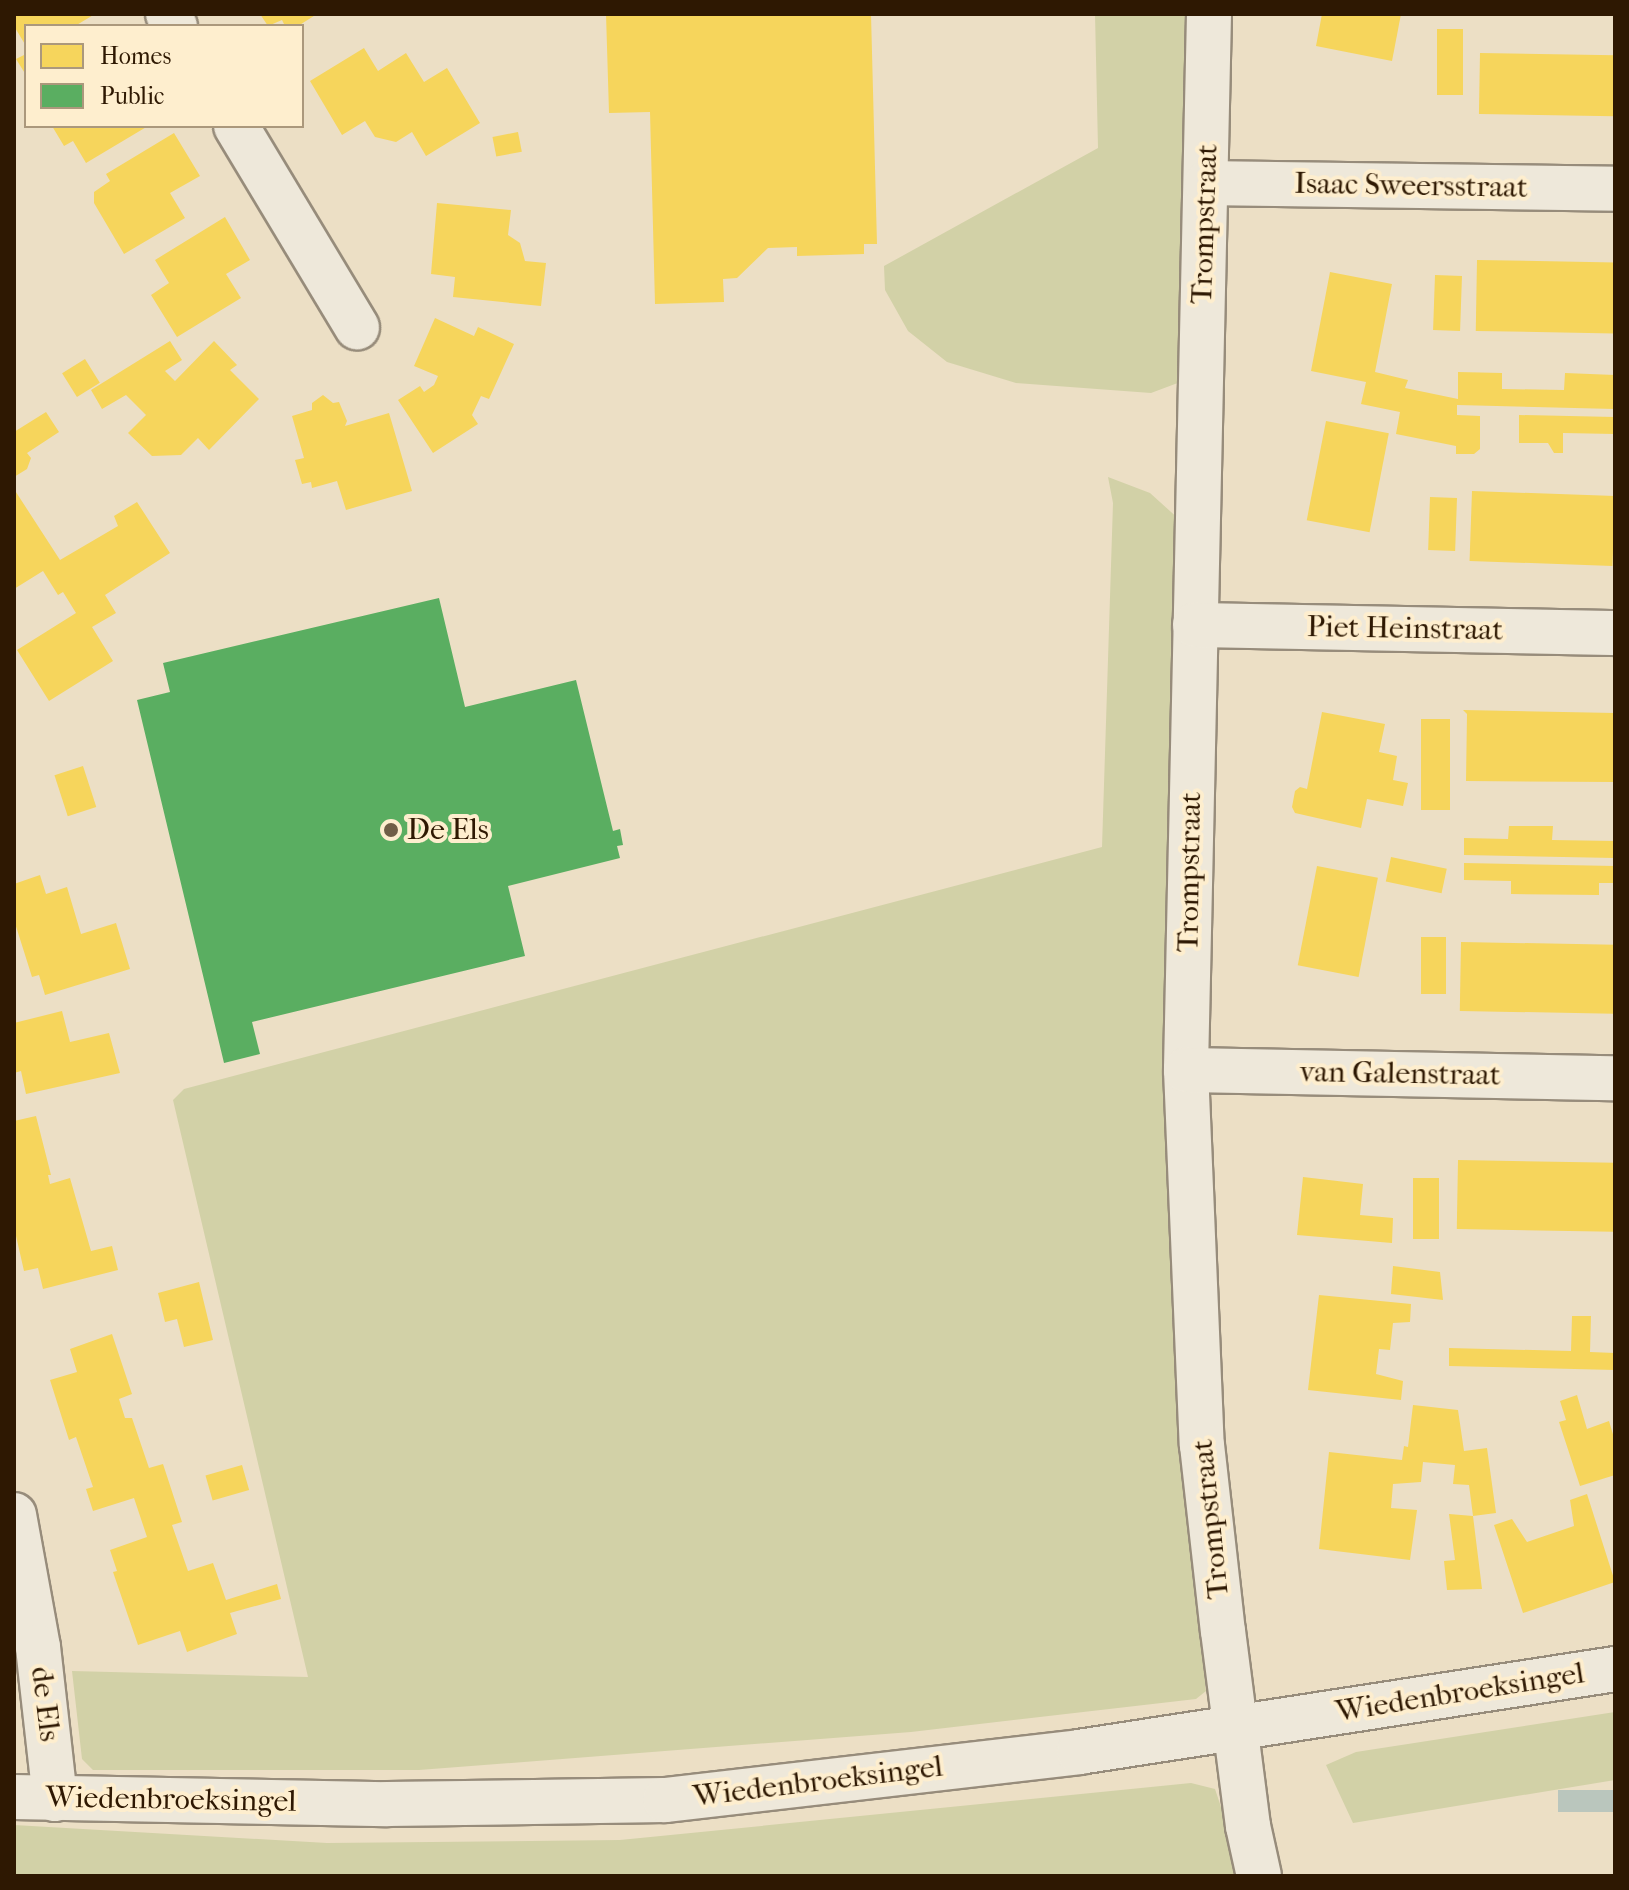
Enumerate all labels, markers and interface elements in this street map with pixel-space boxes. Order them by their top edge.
legend [24,24,304,128]
text: Homes [100,42,171,70]
text: Public [100,82,164,110]
street label: Trompstraat [1184,143,1226,305]
street label: Isaac Sweersstraat [1294,166,1528,206]
street label: Piet Heinstraat [1307,609,1503,649]
street label: Trompstraat [1171,792,1209,952]
place label: De Els [407,812,489,848]
marker: De Els [382,821,400,839]
street label: van Galenstraat [1299,1054,1501,1094]
street label: Trompstraat [1185,1438,1237,1600]
street label: Wiedenbroeksingel [1333,1656,1587,1730]
street label: de Els [23,1664,67,1744]
street label: Wiedenbroeksingel [691,1749,945,1815]
street label: Wiedenbroeksingel [45,1780,297,1820]

